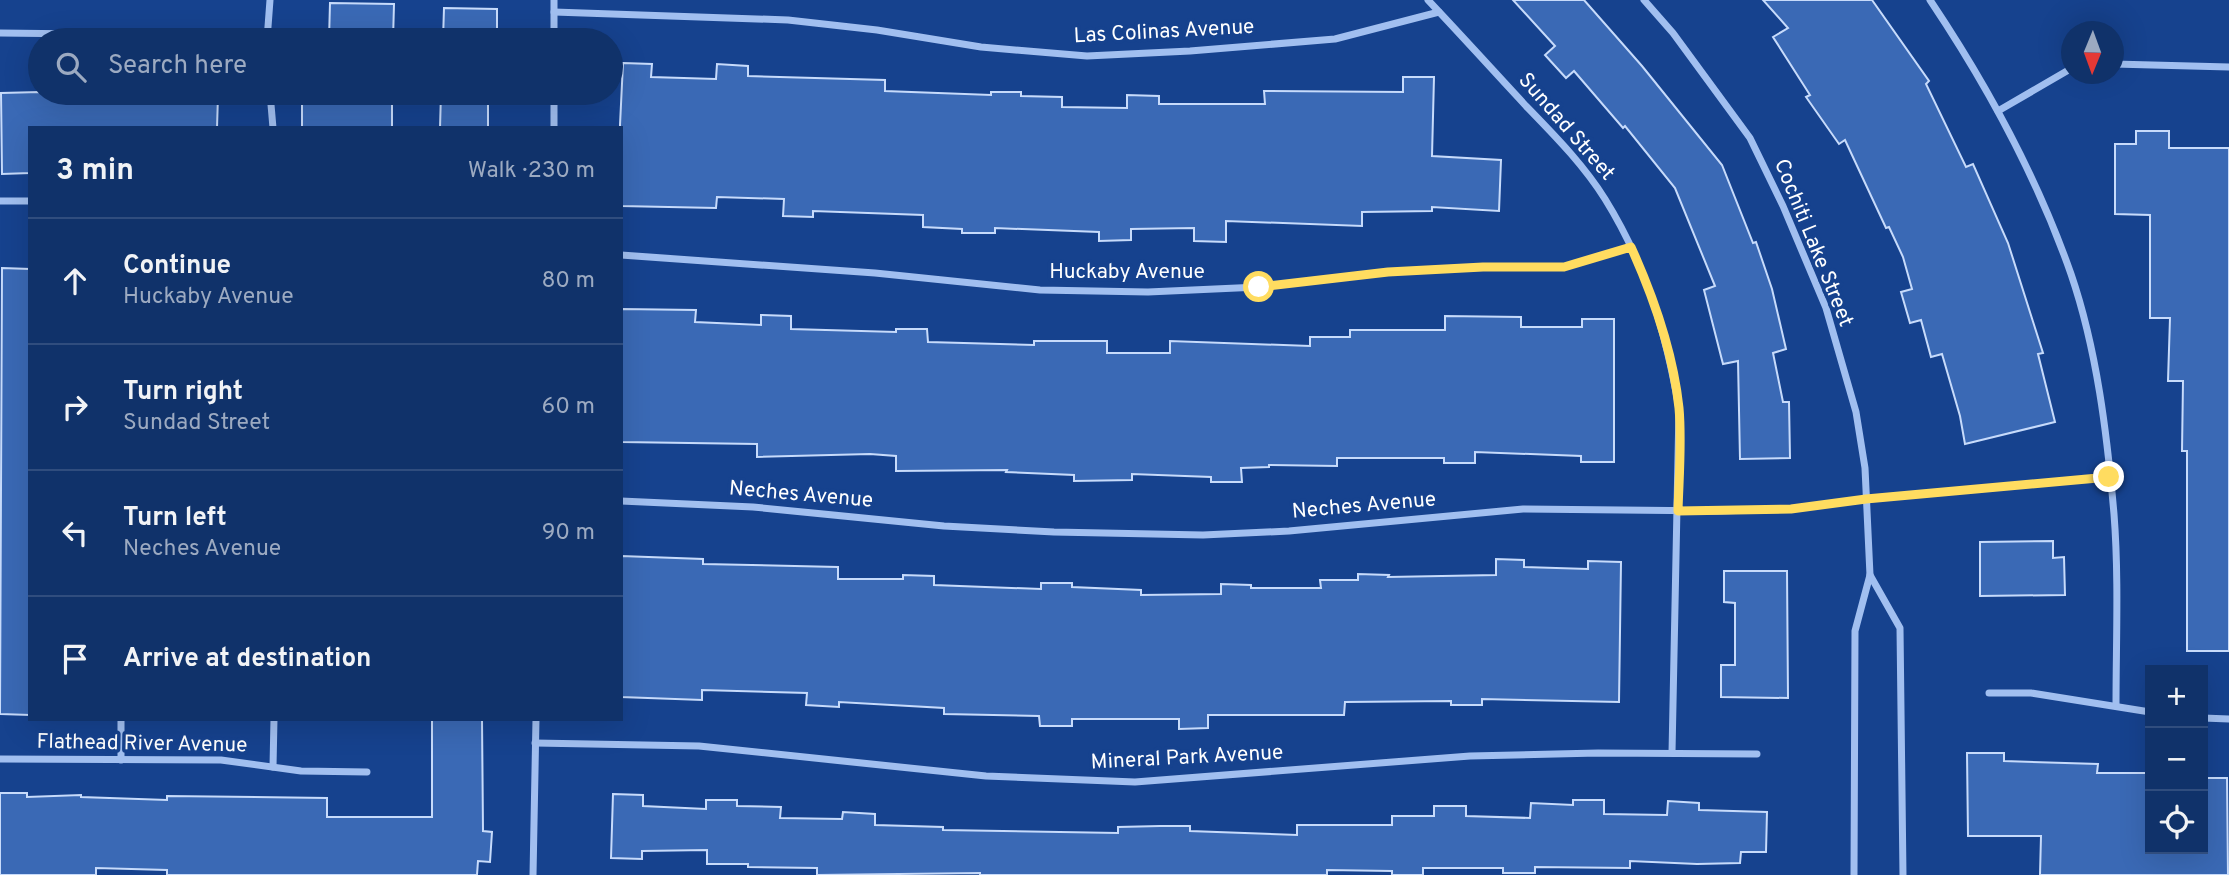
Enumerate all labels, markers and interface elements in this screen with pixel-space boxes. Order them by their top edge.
street label: Las Colinas Avenue [1073,14,1255,50]
north arrow [2061,21,2124,84]
search box [28,28,623,105]
icon: search [52,48,90,86]
text: Search here [108,50,247,83]
street label: Sundad Street [1512,67,1620,187]
text: 3 min [56,153,134,190]
street label: Cochiti Lake Street [1767,155,1859,331]
text: Walk · 230 m [468,157,595,186]
text: Continue [123,250,231,283]
street label: Huckaby Avenue [1049,259,1205,286]
icon: ahead [56,262,94,300]
text: 80 m [542,267,595,296]
route start [1243,271,1274,302]
text: Huckaby Avenue [123,283,294,312]
text: Turn right [123,376,243,409]
icon: right [56,388,94,426]
text: 60 m [542,393,595,422]
text: Sundad Street [123,409,270,438]
route end [2093,461,2124,492]
street label: Neches Avenue [728,475,874,515]
street label: Neches Avenue [1291,486,1437,526]
text: Turn left [123,502,227,535]
icon: left [56,514,94,552]
text: 90 m [542,519,595,548]
text: Neches Avenue [123,535,281,564]
icon: arrive [56,640,94,678]
text: Arrive at destination [123,643,371,676]
map controls [2145,665,2208,854]
button: + [2145,665,2208,728]
button: − [2145,728,2208,791]
street label: Flathead River Avenue [36,729,248,759]
street label: Mineral Park Avenue [1090,739,1284,777]
button: locate [2145,791,2208,854]

